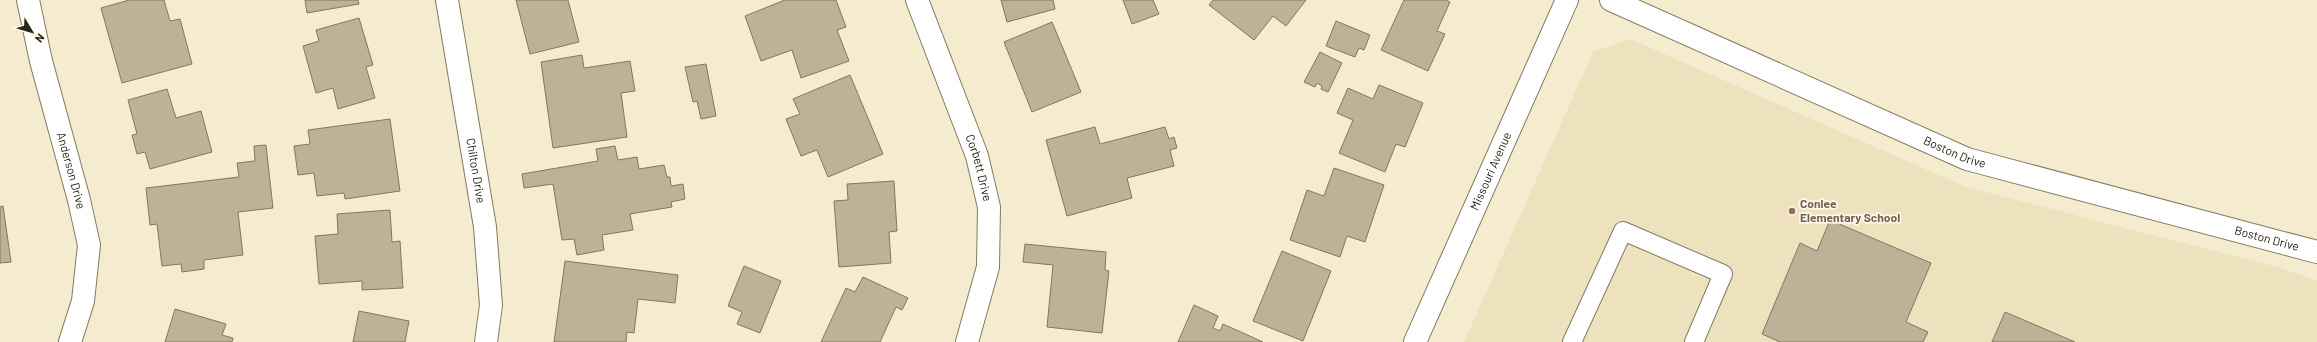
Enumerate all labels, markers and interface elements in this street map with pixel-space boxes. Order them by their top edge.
north arrow [12,12,52,52]
text: N [33,32,48,45]
street label: Missouri Avenue [1467,129,1513,212]
street label: Anderson Drive [55,130,89,210]
street label: Corbett Drive [963,132,995,202]
street label: Boston Drive [1922,133,1988,170]
street label: Chilton Drive [464,137,489,204]
place label: Conlee Elementary School [1800,196,1900,224]
marker: Conlee Elementary School [1787,206,1797,216]
street label: Boston Drive [2233,222,2301,253]

